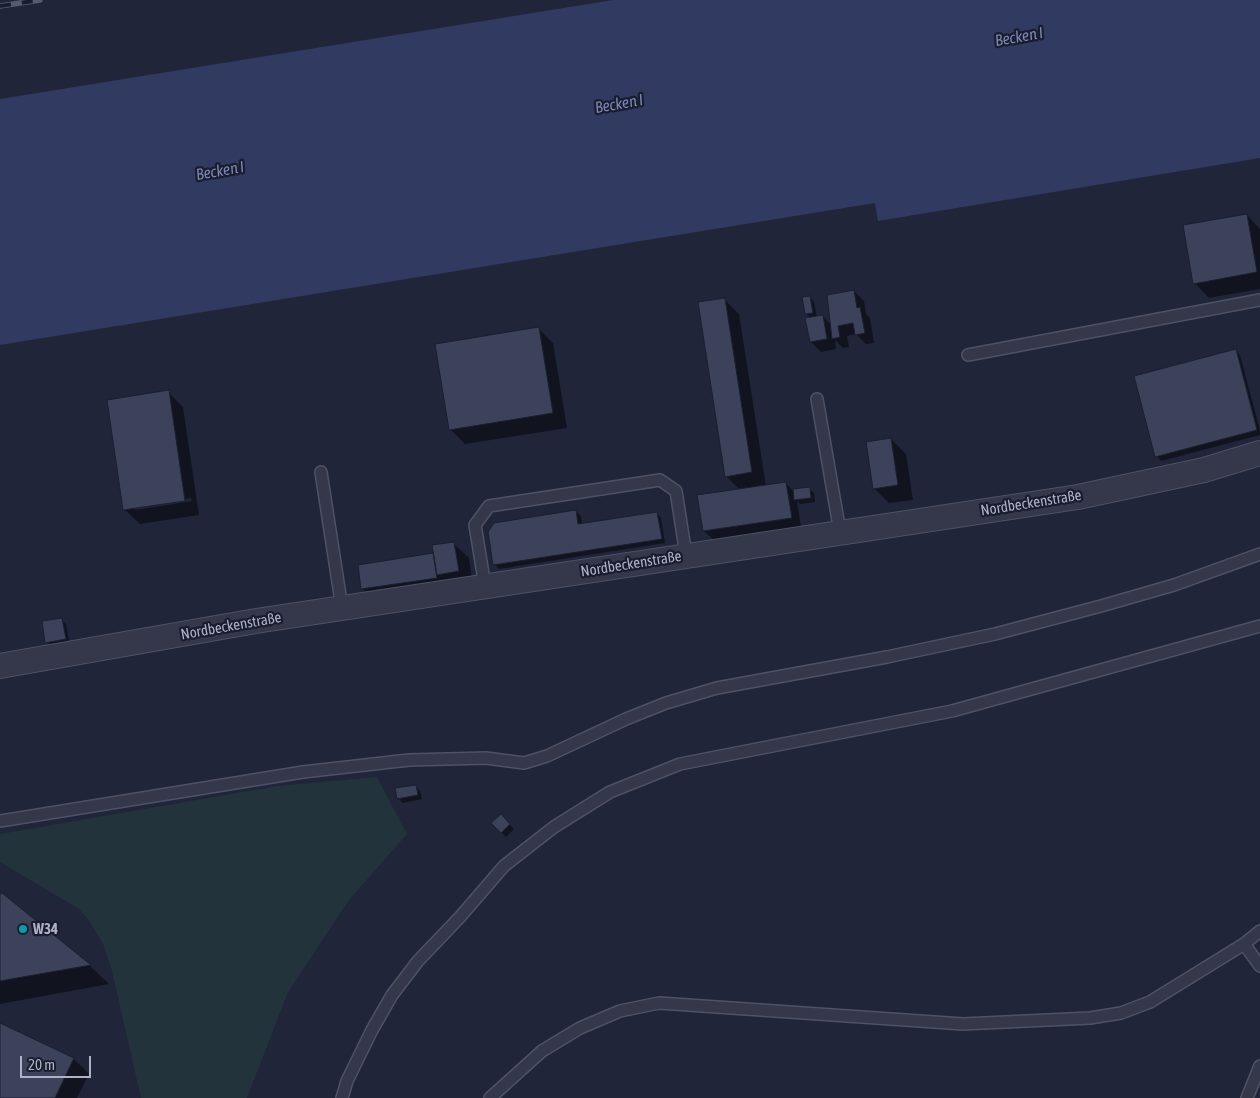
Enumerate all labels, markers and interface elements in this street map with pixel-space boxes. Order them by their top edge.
water label: Becken I [993,23,1045,51]
water label: Becken I [593,90,645,118]
water label: Becken I [194,157,246,185]
street label: Nordbeckenstraße [979,486,1083,520]
street label: Nordbeckenstraße [579,547,683,581]
street label: Nordbeckenstraße [179,608,283,644]
place label: W34 [33,920,58,938]
marker: W34 [17,923,29,935]
scale bar [22,1046,94,1078]
text: 20 m [28,1056,55,1073]

